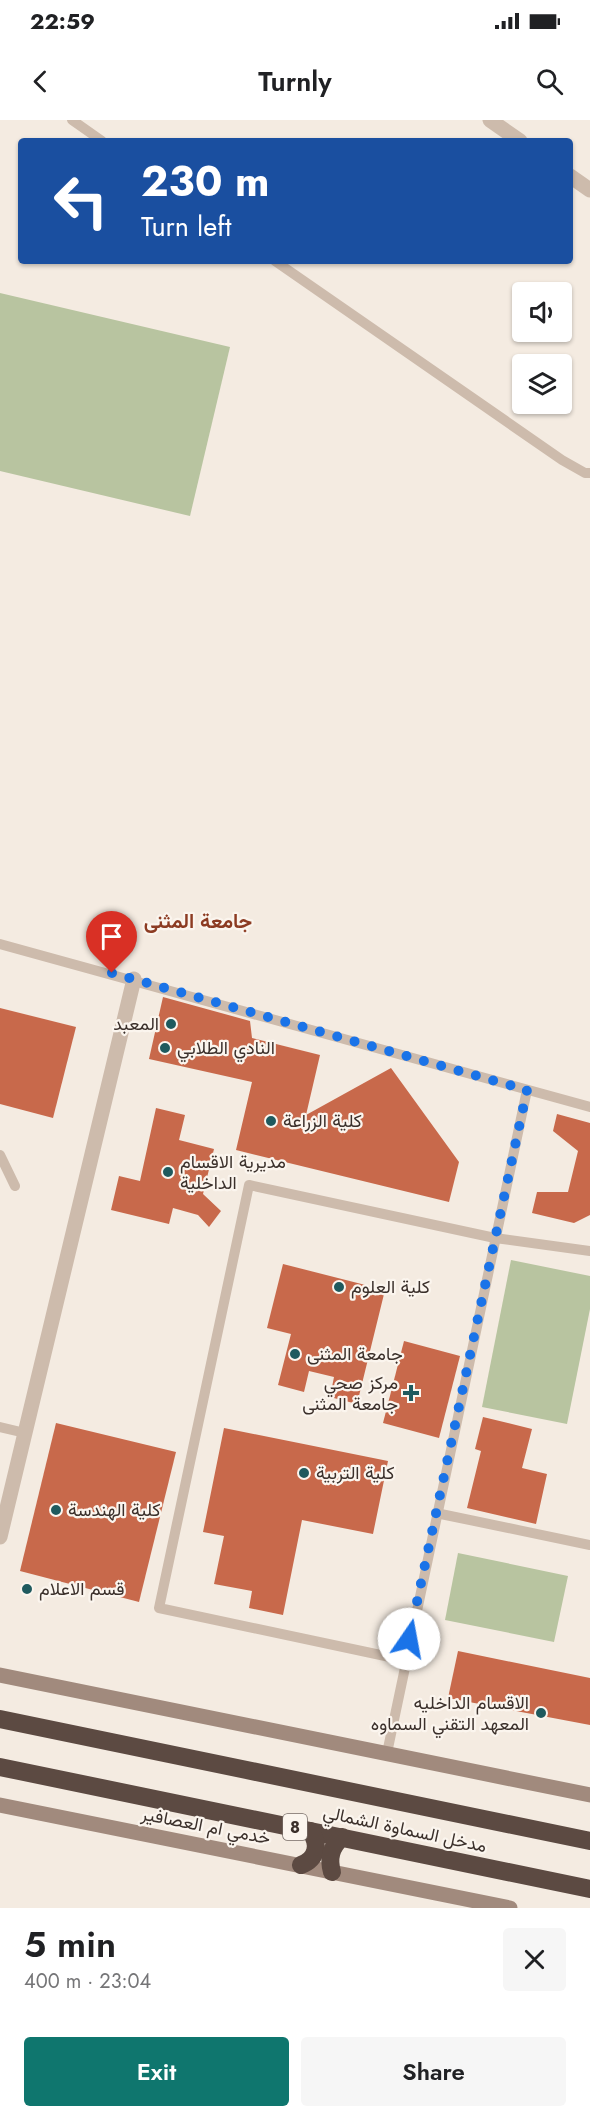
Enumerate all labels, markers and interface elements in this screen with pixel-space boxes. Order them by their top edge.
text: 22:59 [30,5,95,37]
text: Turnly [258,62,332,101]
icon: back [24,65,57,98]
icon: search [533,65,566,98]
text: 230 m [141,151,269,212]
icon: left [42,162,120,240]
text: Turn left [141,207,231,246]
map controls [512,282,572,414]
button: sound [512,282,572,342]
button: layers [512,354,572,414]
district label: جامعة المثنى [144,907,252,936]
pin [86,911,137,973]
icon: arrive [95,920,128,953]
place label: المعبد [113,1011,159,1037]
marker: المعبد [164,1017,178,1031]
place label: النادي الطلابي [177,1035,275,1063]
marker: النادي الطلابي [158,1041,172,1055]
place label: كلية الزراعة [283,1108,362,1134]
marker: كلية الزراعة [264,1114,278,1128]
place label: مديرية الاقسام الداخلية [180,1149,286,1196]
marker: مديرية الاقسام الداخلية [161,1165,175,1179]
place label: كلية العلوم [351,1274,430,1300]
marker: كلية العلوم [332,1280,346,1294]
place label: جامعة المثنى [307,1341,403,1367]
marker: جامعة المثنى [288,1347,302,1361]
place label: مركز صحي جامعة المثنى [302,1370,398,1417]
marker: مركز صحي جامعة المثنى [402,1384,420,1402]
place label: كلية التربية [316,1460,394,1486]
marker: كلية التربية [297,1466,311,1480]
place label: كلية الهندسة [68,1497,160,1523]
marker: كلية الهندسة [49,1503,63,1517]
place label: قسم الاعلام [39,1576,125,1602]
marker: قسم الاعلام [20,1582,34,1596]
position arrow [377,1607,441,1671]
place label: الاقسام الداخليه المعهد التقني السماوه [371,1690,529,1739]
marker: الاقسام الداخليه المعهد التقني السماوه [534,1706,548,1720]
street label: مدخل السماوة الشمالي [320,1799,489,1861]
street label: خدمي ام العصافير [138,1801,273,1853]
road number: 8 [283,1814,307,1840]
text: 5 min [24,1918,116,1970]
button: close [503,1928,566,1991]
text: 400 m · 23:04 [24,1967,151,1996]
button: Exit [24,2037,289,2106]
button: Share [301,2037,566,2106]

